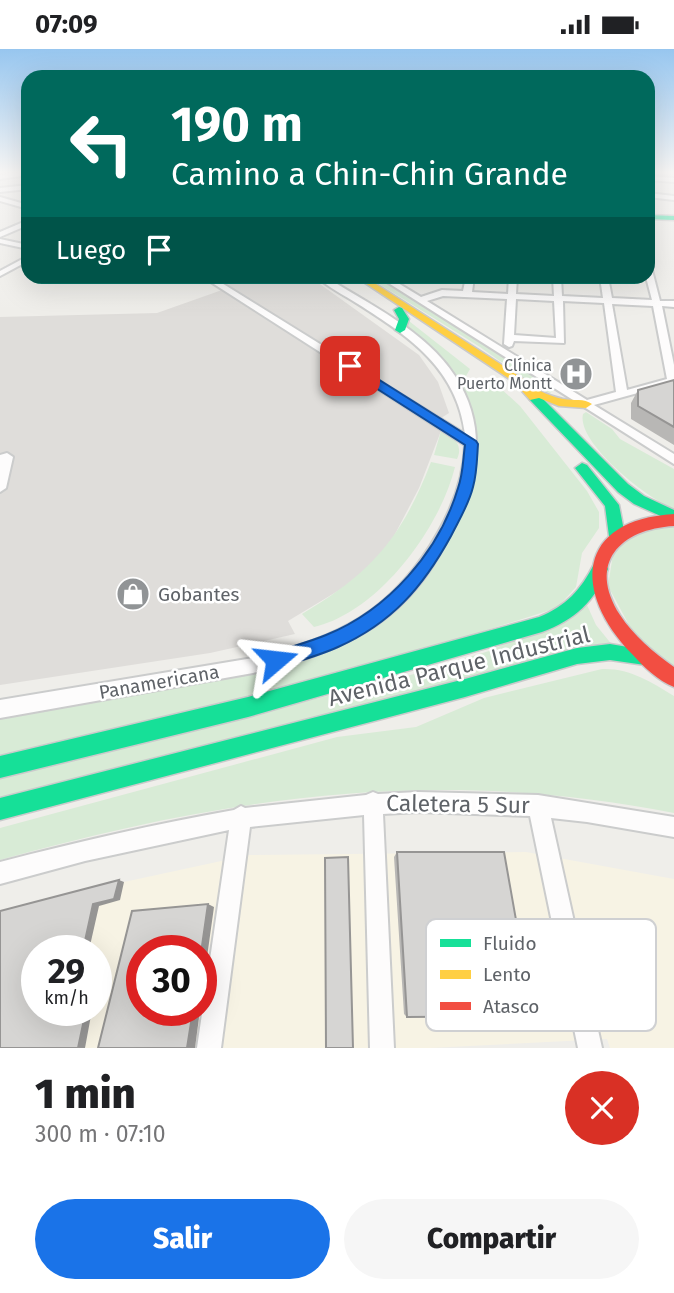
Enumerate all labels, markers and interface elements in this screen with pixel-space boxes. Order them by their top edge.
text: 07:09 [35,9,98,40]
text: 190 m [171,95,303,154]
icon: left [56,98,147,189]
text: Camino a Chin-Chin Grande [171,155,568,193]
icon: arrive [140,231,178,269]
text: Luego [56,235,126,266]
pin [320,336,380,396]
icon: arrive [331,347,369,385]
hospital icon: Clínica Puerto Montt [557,355,595,393]
place label: Clínica Puerto Montt [457,356,552,393]
shop icon: Gobantes [114,575,152,613]
place label: Gobantes [158,583,240,606]
street label: Avenida Parque Industrial [325,620,593,712]
position arrow [239,623,313,697]
street label: Panamericana [97,660,221,704]
street label: Caletera 5 Sur [386,789,530,819]
legend [426,919,656,1031]
text: Fluido [483,932,537,955]
speed limit sign: 30 [126,935,217,1026]
text: 29 [48,950,85,992]
text: Lento [483,963,531,986]
text: km/h [44,987,89,1009]
text: Atasco [483,995,539,1018]
text: 1 min [35,1069,136,1119]
button: close [565,1071,639,1145]
text: 300 m · 07:10 [35,1120,166,1148]
button: Salir [35,1199,330,1279]
button: Compartir [344,1199,639,1279]

